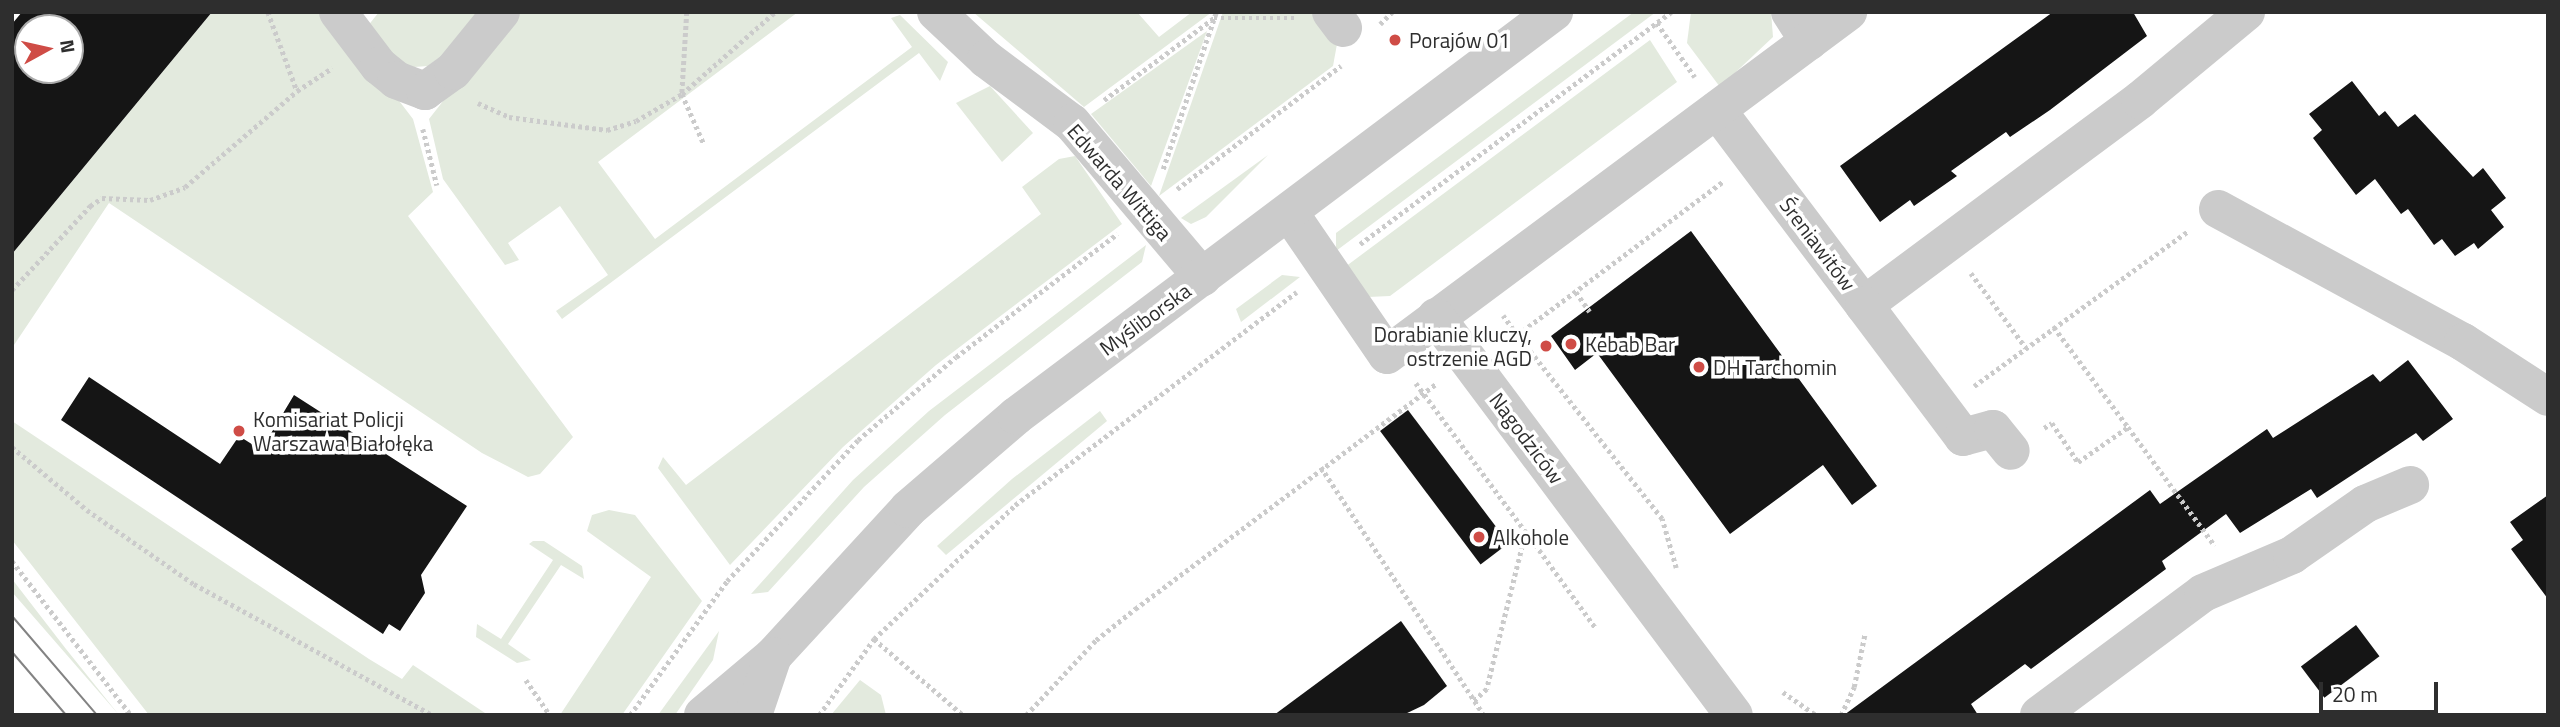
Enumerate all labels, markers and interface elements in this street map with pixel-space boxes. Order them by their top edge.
north arrow [14,14,84,84]
place label: Porajów 01 [1409,27,1510,53]
marker: Porajów 01 [1387,32,1403,48]
text: N [53,38,84,55]
street label: Edwarda Wittiga [1063,119,1177,245]
street label: Śreniawitów [1775,192,1861,296]
street label: Myśliborska [1095,277,1195,361]
place label: Dorabianie kluczy, ostrzenie AGD [1373,321,1532,371]
place label: Kebab Bar [1585,331,1675,357]
marker: Kebab Bar [1563,336,1579,352]
marker: Dorabianie kluczy, ostrzenie AGD [1538,338,1554,354]
place label: DH Tarchomin [1713,354,1837,380]
marker: DH Tarchomin [1691,359,1707,375]
street label: Nagodziców [1484,387,1570,489]
place label: Komisariat Policji Warszawa Białołęka [253,406,433,456]
marker: Komisariat Policji Warszawa Białołęka [231,423,247,439]
place label: Alkohole [1493,524,1569,550]
marker: Alkohole [1471,529,1487,545]
scale bar [2322,668,2441,712]
text: 20 m [2332,678,2378,710]

